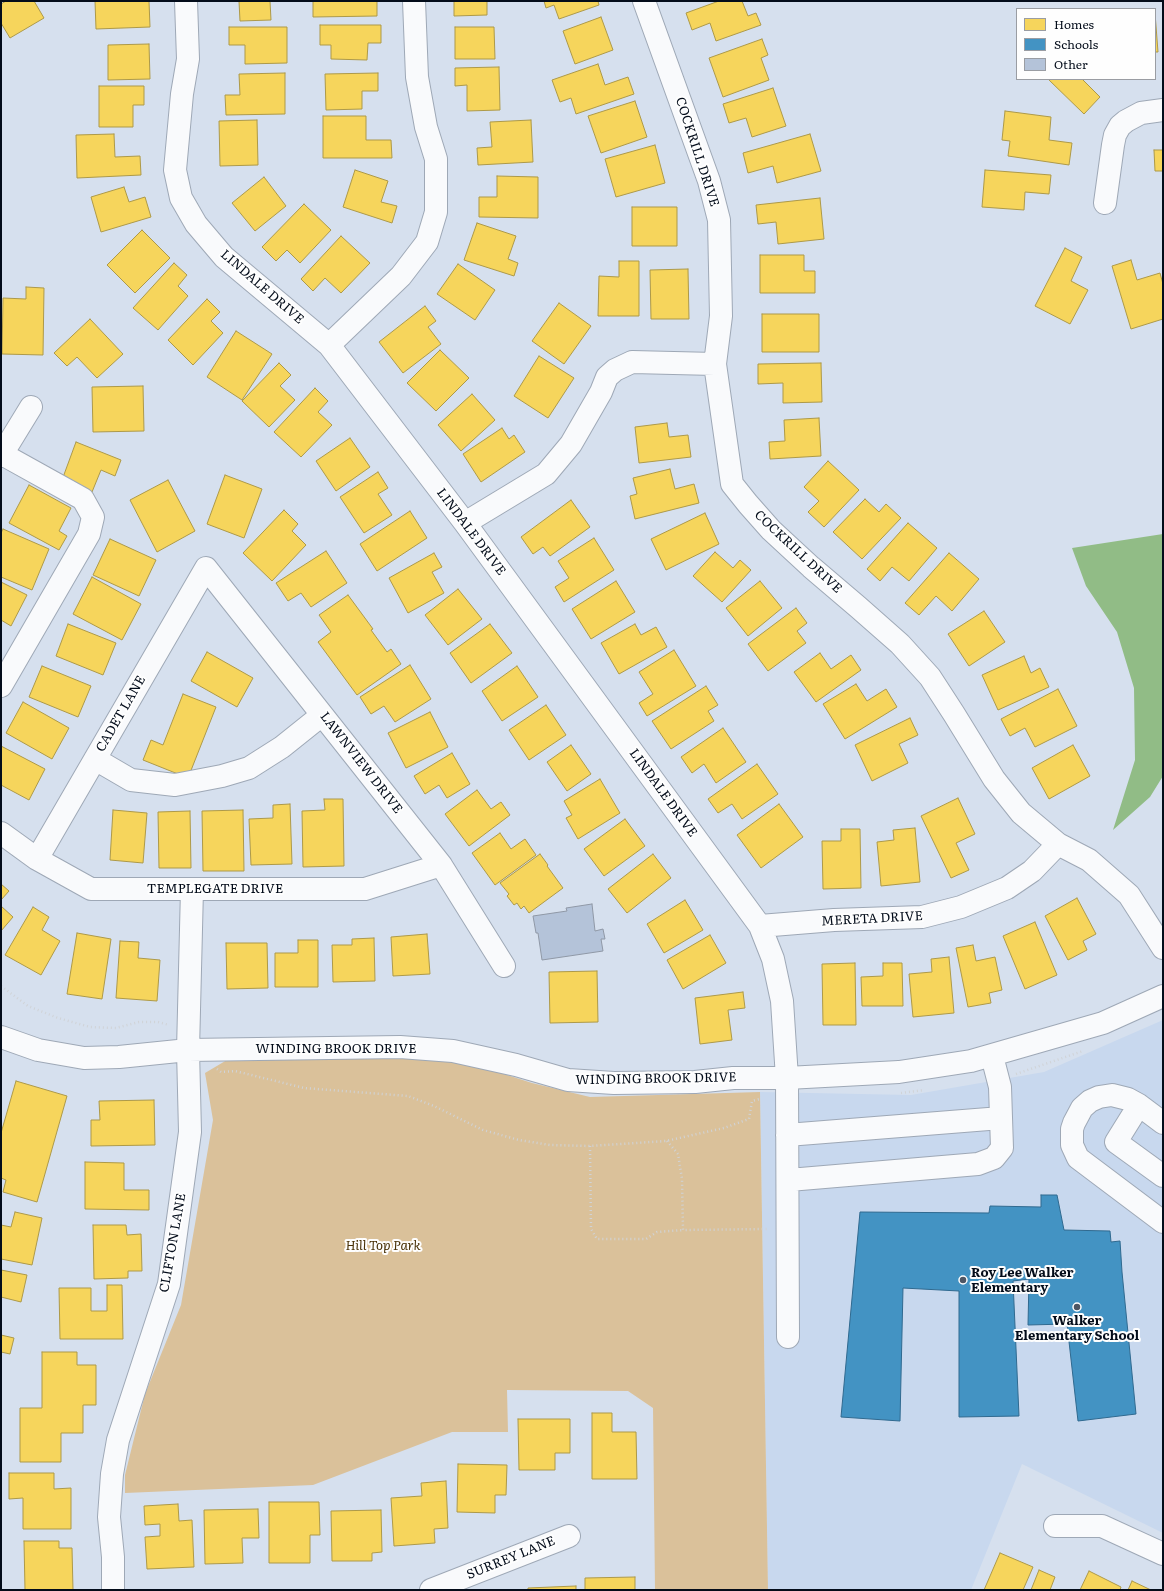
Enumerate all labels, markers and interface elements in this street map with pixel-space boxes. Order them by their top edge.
legend [1016,8,1156,80]
text: Homes [1054,15,1094,33]
text: Schools [1054,35,1098,53]
text: Other [1054,55,1088,73]
street label: COCKRILL DRIVE [672,95,722,209]
street label: LINDALE DRIVE [217,247,307,327]
street label: LINDALE DRIVE [433,485,509,579]
street label: COCKRILL DRIVE [751,507,845,597]
street label: CADET LANE [93,673,149,755]
street label: LAWNVIEW DRIVE [317,709,405,817]
street label: LINDALE DRIVE [626,746,700,840]
street label: TEMPLEGATE DRIVE [147,881,283,897]
street label: MERETA DRIVE [821,909,923,929]
street label: WINDING BROOK DRIVE [255,1041,417,1057]
street label: WINDING BROOK DRIVE [575,1070,737,1088]
street label: CLIFTON LANE [157,1192,189,1294]
park label: Hill Top Park [345,1238,421,1254]
place label: Roy Lee Walker Elementary [971,1265,1074,1296]
marker: Roy Lee Walker Elementary [958,1275,968,1285]
marker: Walker Elementary School [1072,1302,1082,1312]
place label: Walker Elementary School [1015,1313,1139,1344]
street label: SURREY LANE [464,1533,558,1583]

